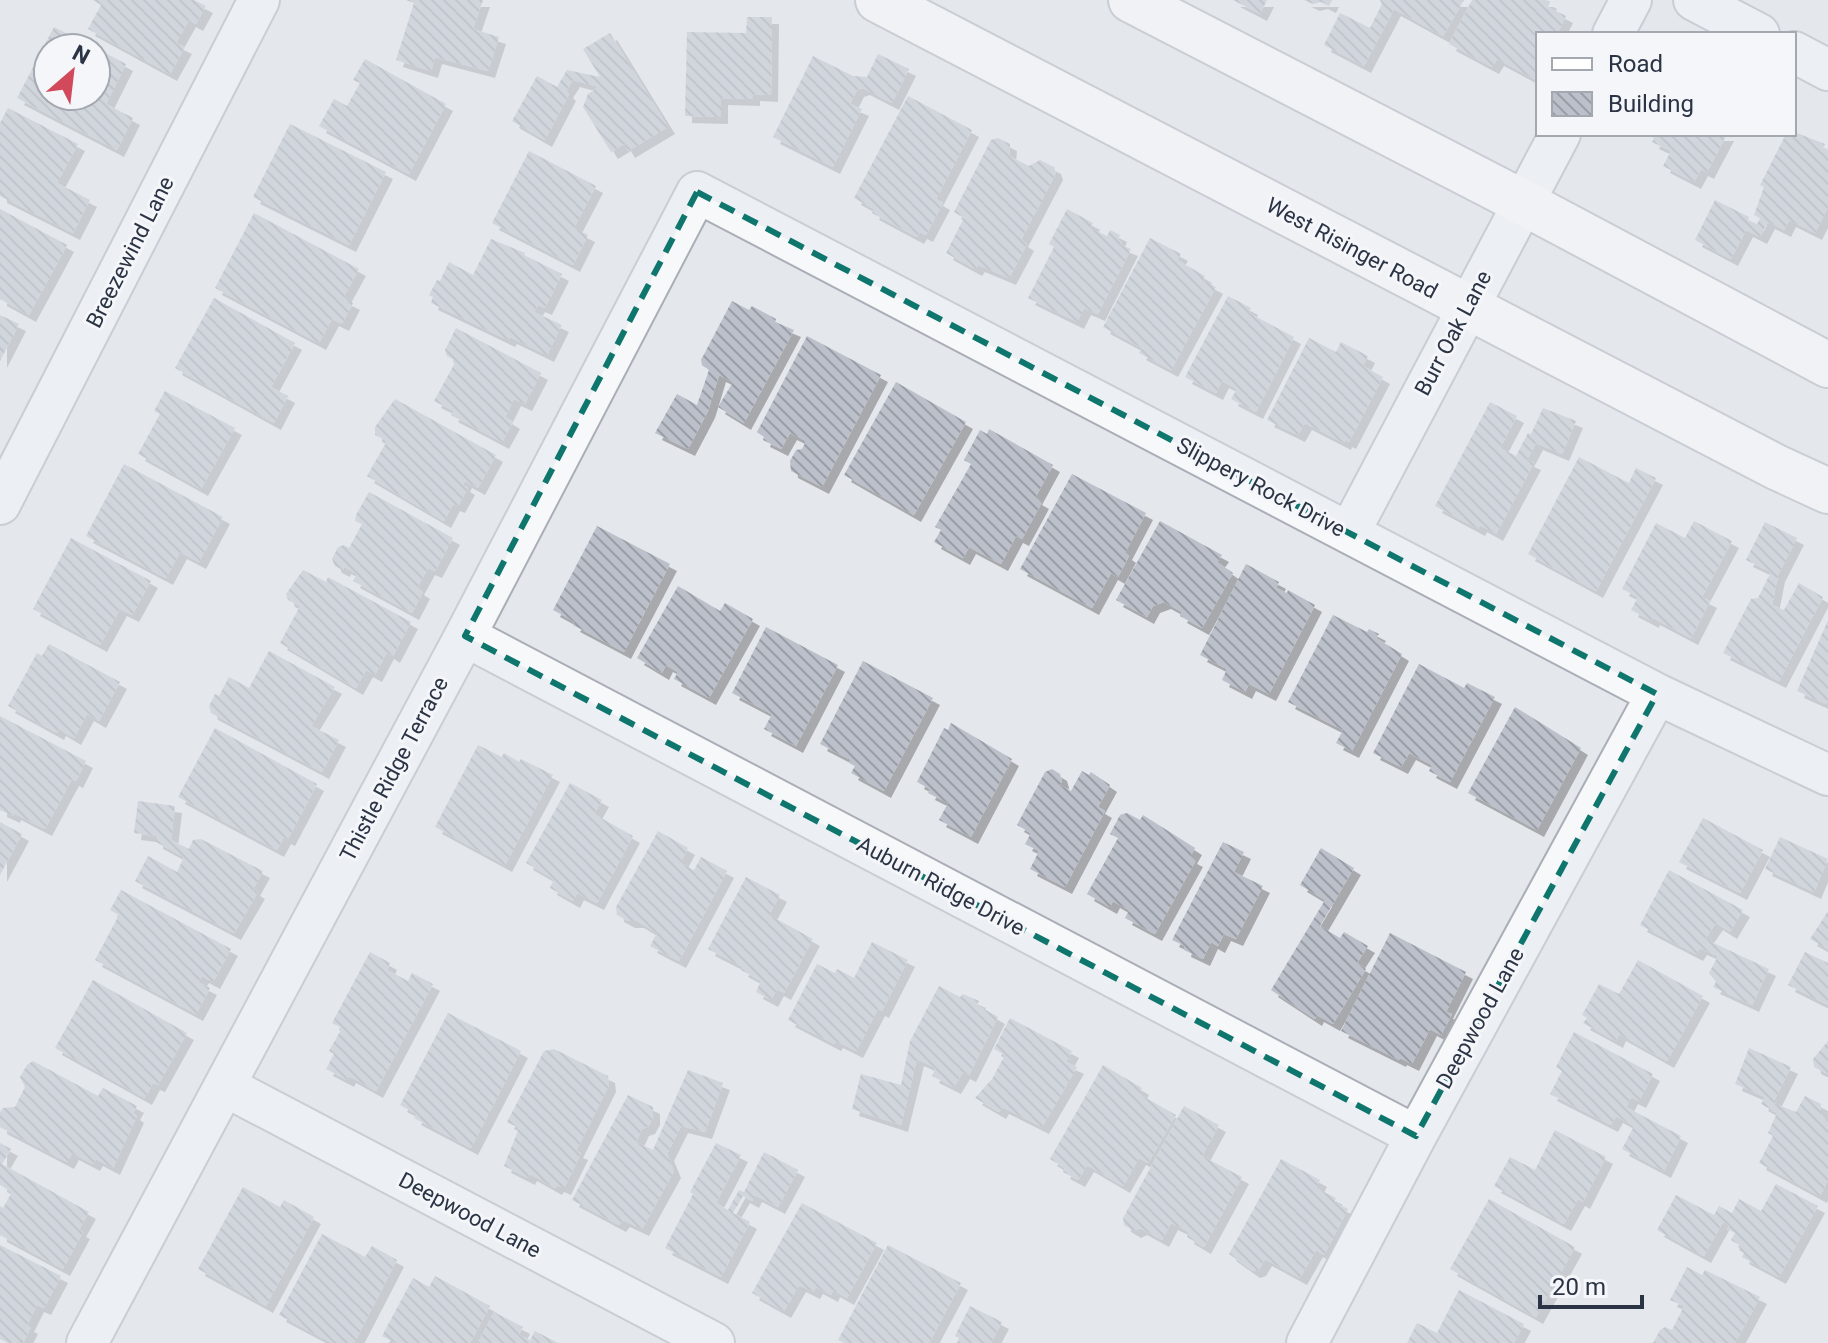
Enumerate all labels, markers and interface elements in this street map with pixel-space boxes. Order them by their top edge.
north arrow [32,32,112,112]
legend [1536,32,1796,136]
text: N [68,40,94,69]
text: Road [1608,50,1663,78]
text: Building [1608,90,1694,118]
street label: Breezewind Lane [81,172,179,332]
street label: West Risinger Road [1262,192,1442,304]
street label: Burr Oak Lane [1410,266,1496,400]
street label: Slippery Rock Drive [1172,432,1350,542]
street label: Thistle Ridge Terrace [335,672,453,866]
street label: Auburn Ridge Drive [853,831,1029,941]
street label: Deepwood Lane [1431,943,1529,1093]
street label: Deepwood Lane [395,1167,545,1263]
scale bar [1540,1259,1642,1309]
text: 20 m [1552,1273,1606,1301]

